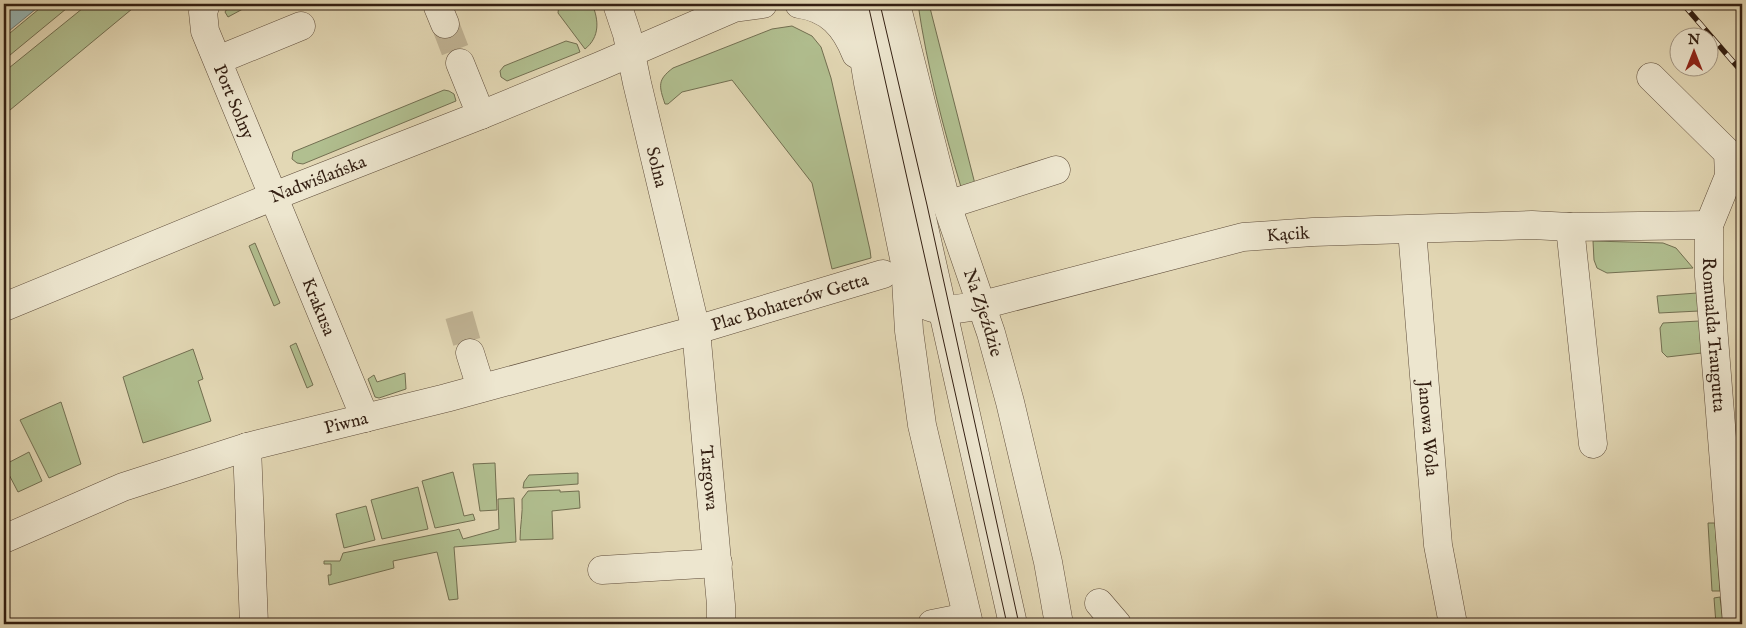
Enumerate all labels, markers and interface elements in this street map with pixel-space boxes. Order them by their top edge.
north arrow [1668,28,1718,78]
text: N [1687,31,1700,49]
street label: Port Solny [207,61,258,143]
street label: Solna [640,145,672,190]
street label: Nadwiślańska [267,151,370,209]
street label: Kącik [1266,222,1311,248]
street label: Romualda Traugutta [1696,257,1730,413]
street label: Na Zjeździe [957,266,1007,360]
street label: Plac Bohaterów Getta [709,269,872,338]
street label: Krakusa [295,275,340,340]
street label: Janowa Wola [1411,378,1442,477]
street label: Piwna [322,408,371,441]
street label: Targowa [694,445,722,512]

